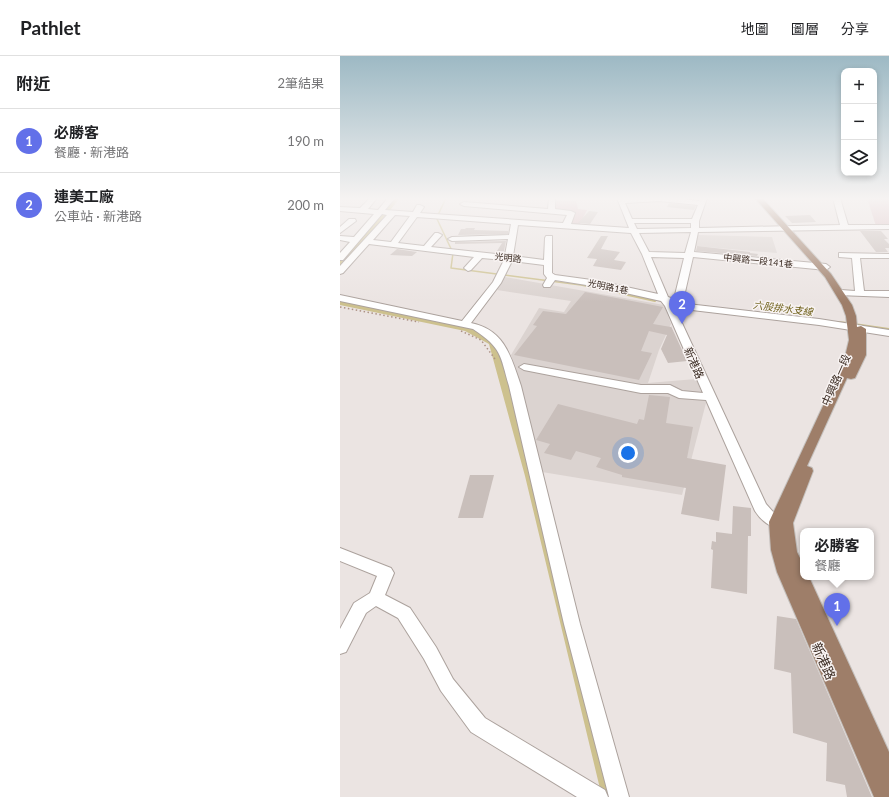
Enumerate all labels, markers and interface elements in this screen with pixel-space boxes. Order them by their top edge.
text: Pathlet [20,16,81,39]
text: 地圖 [741,20,769,37]
text: 圖層 [791,20,819,37]
text: 分享 [841,20,869,37]
map controls [841,68,877,176]
button: + [841,68,877,104]
text: 附近 [16,73,50,94]
text: 2筆結果 [277,75,324,91]
button: − [841,104,877,140]
text: 必勝客 [54,123,99,141]
text: 1 [25,133,33,149]
text: 190 m [287,133,324,149]
button: layers [841,140,877,176]
text: 餐廳 · 新港路 [54,144,129,160]
text: 連美工廠 [54,187,114,205]
text: 2 [25,197,33,213]
text: 200 m [287,197,324,213]
text: 公車站 · 新港路 [54,208,142,224]
street label: 光明路 [494,251,522,264]
street label: 中興路一段141巷 [723,251,793,270]
street label: 光明路1巷 [587,277,629,296]
pin: 2 [669,291,695,324]
water label: 六股排水支線 [752,298,815,318]
street label: 新港路 [682,345,707,381]
street label: 中興路一段 [818,352,853,408]
your location [618,443,638,463]
popup [800,528,874,580]
text: 必勝客 [814,536,860,554]
text: 餐廳 [814,557,841,573]
pin: 1 [824,593,850,626]
street label: 新港路 [809,640,839,682]

